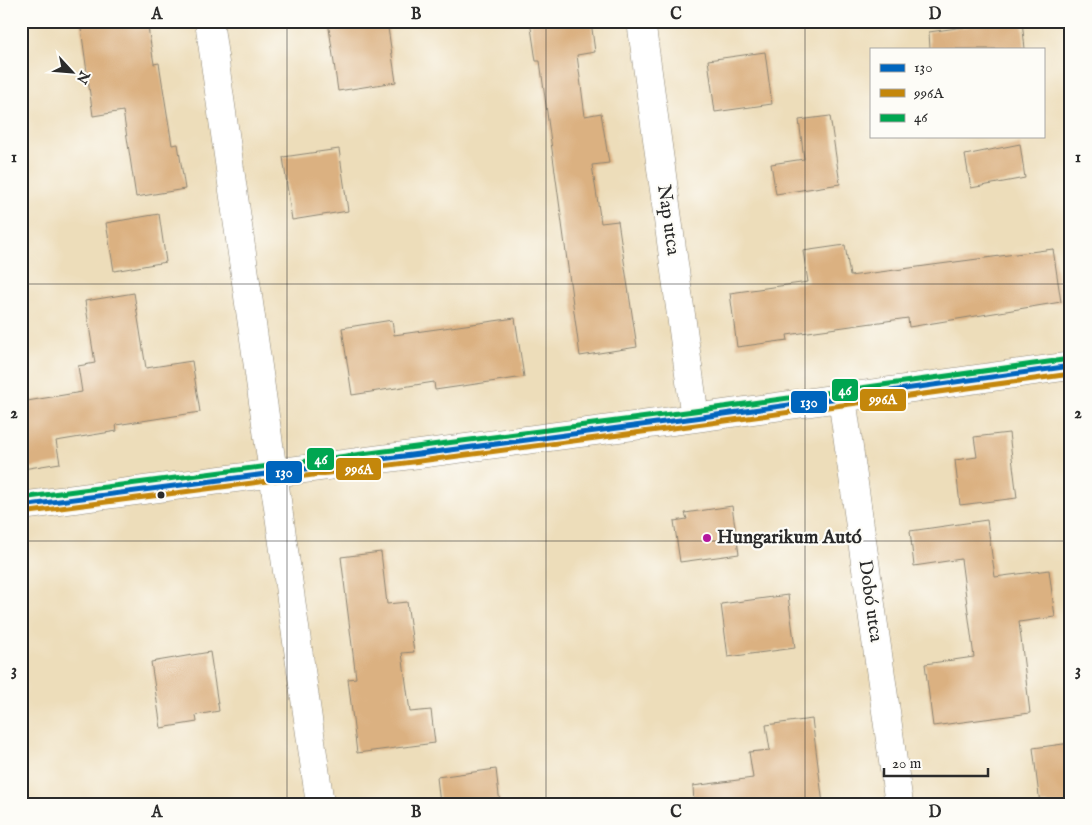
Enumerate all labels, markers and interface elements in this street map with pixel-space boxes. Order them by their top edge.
text: A [151,5,164,25]
text: B [411,5,422,25]
text: C [670,5,682,25]
text: D [929,5,942,25]
north arrow [48,48,98,98]
legend [870,48,1044,138]
text: 130 [914,58,933,77]
text: N [72,67,94,87]
text: 996A [913,84,944,103]
text: 46 [914,108,928,127]
text: 1 [11,148,17,168]
text: 1 [1075,148,1081,168]
street label: Nap utca [651,183,685,258]
line badge: 46 [831,378,859,402]
text: 46 [839,382,852,400]
line badge: 996A [859,388,907,412]
line badge: 130 [790,390,828,414]
text: 996A [868,391,898,409]
text: 130 [800,394,818,412]
text: 2 [10,404,18,424]
text: 2 [1074,404,1082,424]
line badge: 46 [306,447,335,471]
text: 46 [315,451,328,469]
line badge: 996A [335,457,382,481]
line badge: 130 [265,460,303,484]
text: 996A [344,461,374,479]
text: 130 [275,464,293,482]
unlabelled marker [156,490,166,500]
place label: Hungarikum Autó [717,526,862,550]
marker: Hungarikum Autó [701,532,713,544]
street label: Dobó utca [852,558,888,644]
text: 3 [11,661,17,681]
text: 3 [1075,661,1081,681]
scale bar [884,745,988,777]
text: 20 m [892,754,922,773]
text: A [151,803,164,823]
text: B [411,803,422,823]
text: C [670,803,682,823]
text: D [929,803,942,823]

